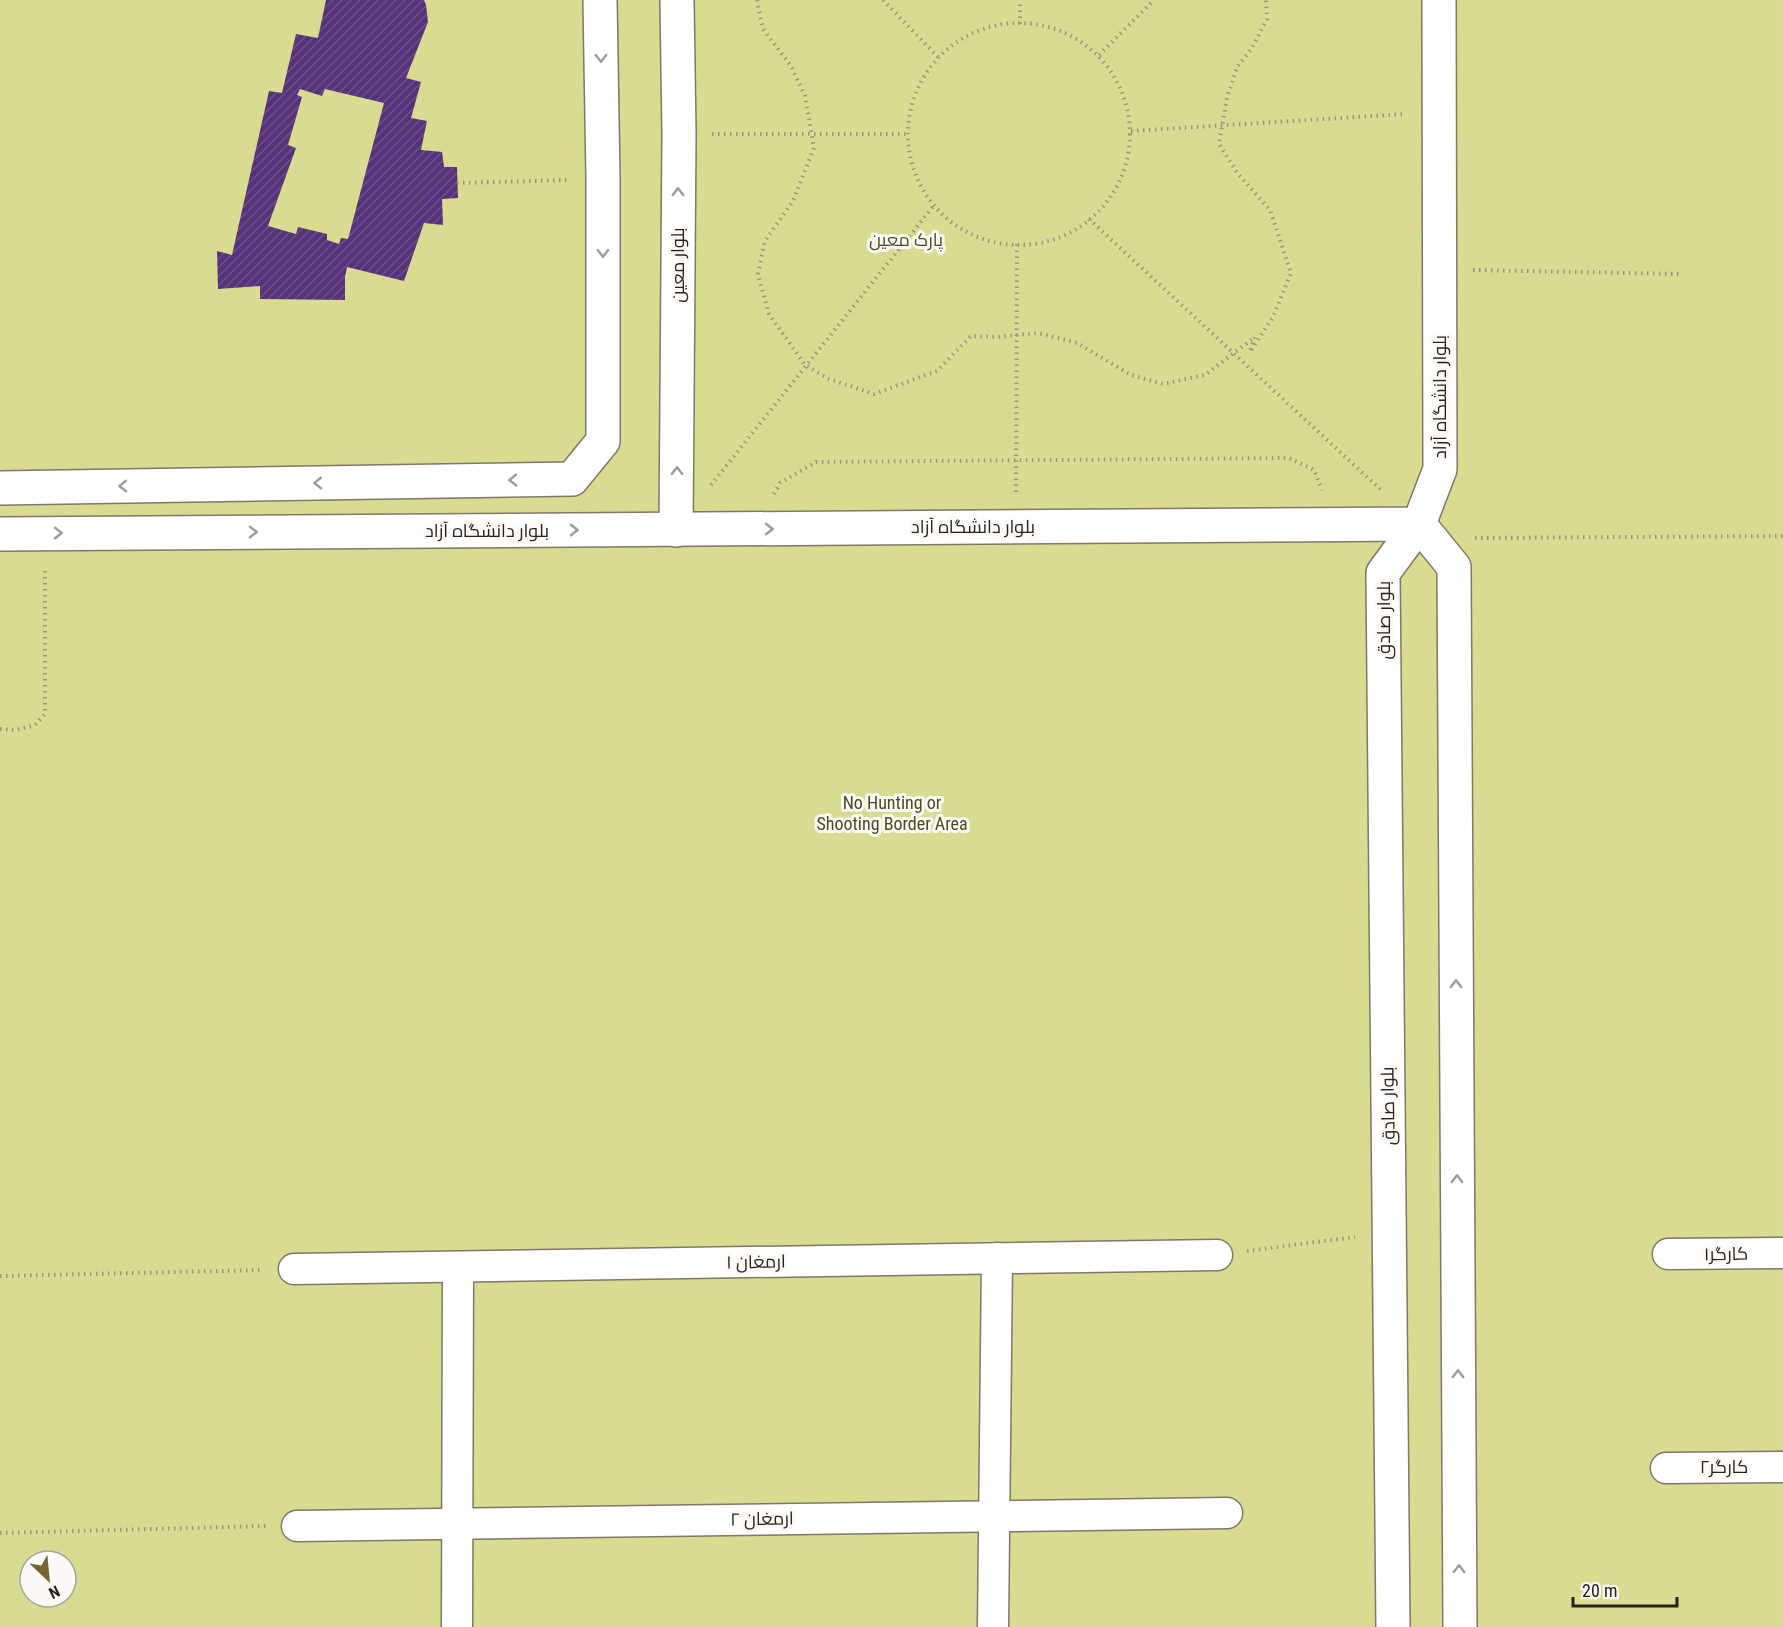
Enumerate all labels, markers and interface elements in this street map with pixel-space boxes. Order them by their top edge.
one-way arrow [595,54,607,63]
one-way arrow [672,188,684,197]
street label: بلوار معین [667,227,689,303]
park label: پارک معین [869,229,943,252]
one-way arrow [597,249,609,258]
street label: بلوار دانشگاه آزاد [1429,335,1451,459]
one-way arrow [671,467,683,476]
one-way arrow [509,474,518,486]
one-way arrow [314,477,323,489]
one-way arrow [119,480,128,493]
street label: بلوار دانشگاه آزاد [911,516,1035,538]
street label: بلوار دانشگاه آزاد [425,520,549,542]
one-way arrow [765,523,774,535]
one-way arrow [570,524,579,536]
one-way arrow [249,526,258,538]
one-way arrow [54,527,63,540]
street label: بلوار صادق [1373,581,1396,659]
park label: No Hunting or Shooting Border Area [816,792,968,834]
one-way arrow [1450,979,1462,988]
street label: بلوار صادق [1376,1066,1401,1146]
one-way arrow [1451,1174,1463,1183]
street label: کارگر۱ [1704,1243,1748,1265]
street label: ارمغان ۱ [726,1250,786,1274]
one-way arrow [1452,1369,1464,1378]
street label: کارگر۲ [1700,1456,1748,1478]
street label: ارمغان ۲ [730,1507,794,1531]
north arrow [18,1549,78,1609]
one-way arrow [1453,1564,1465,1573]
scale bar [1573,1570,1676,1608]
text: 20 m [1582,1580,1617,1601]
text: N [46,1581,63,1603]

